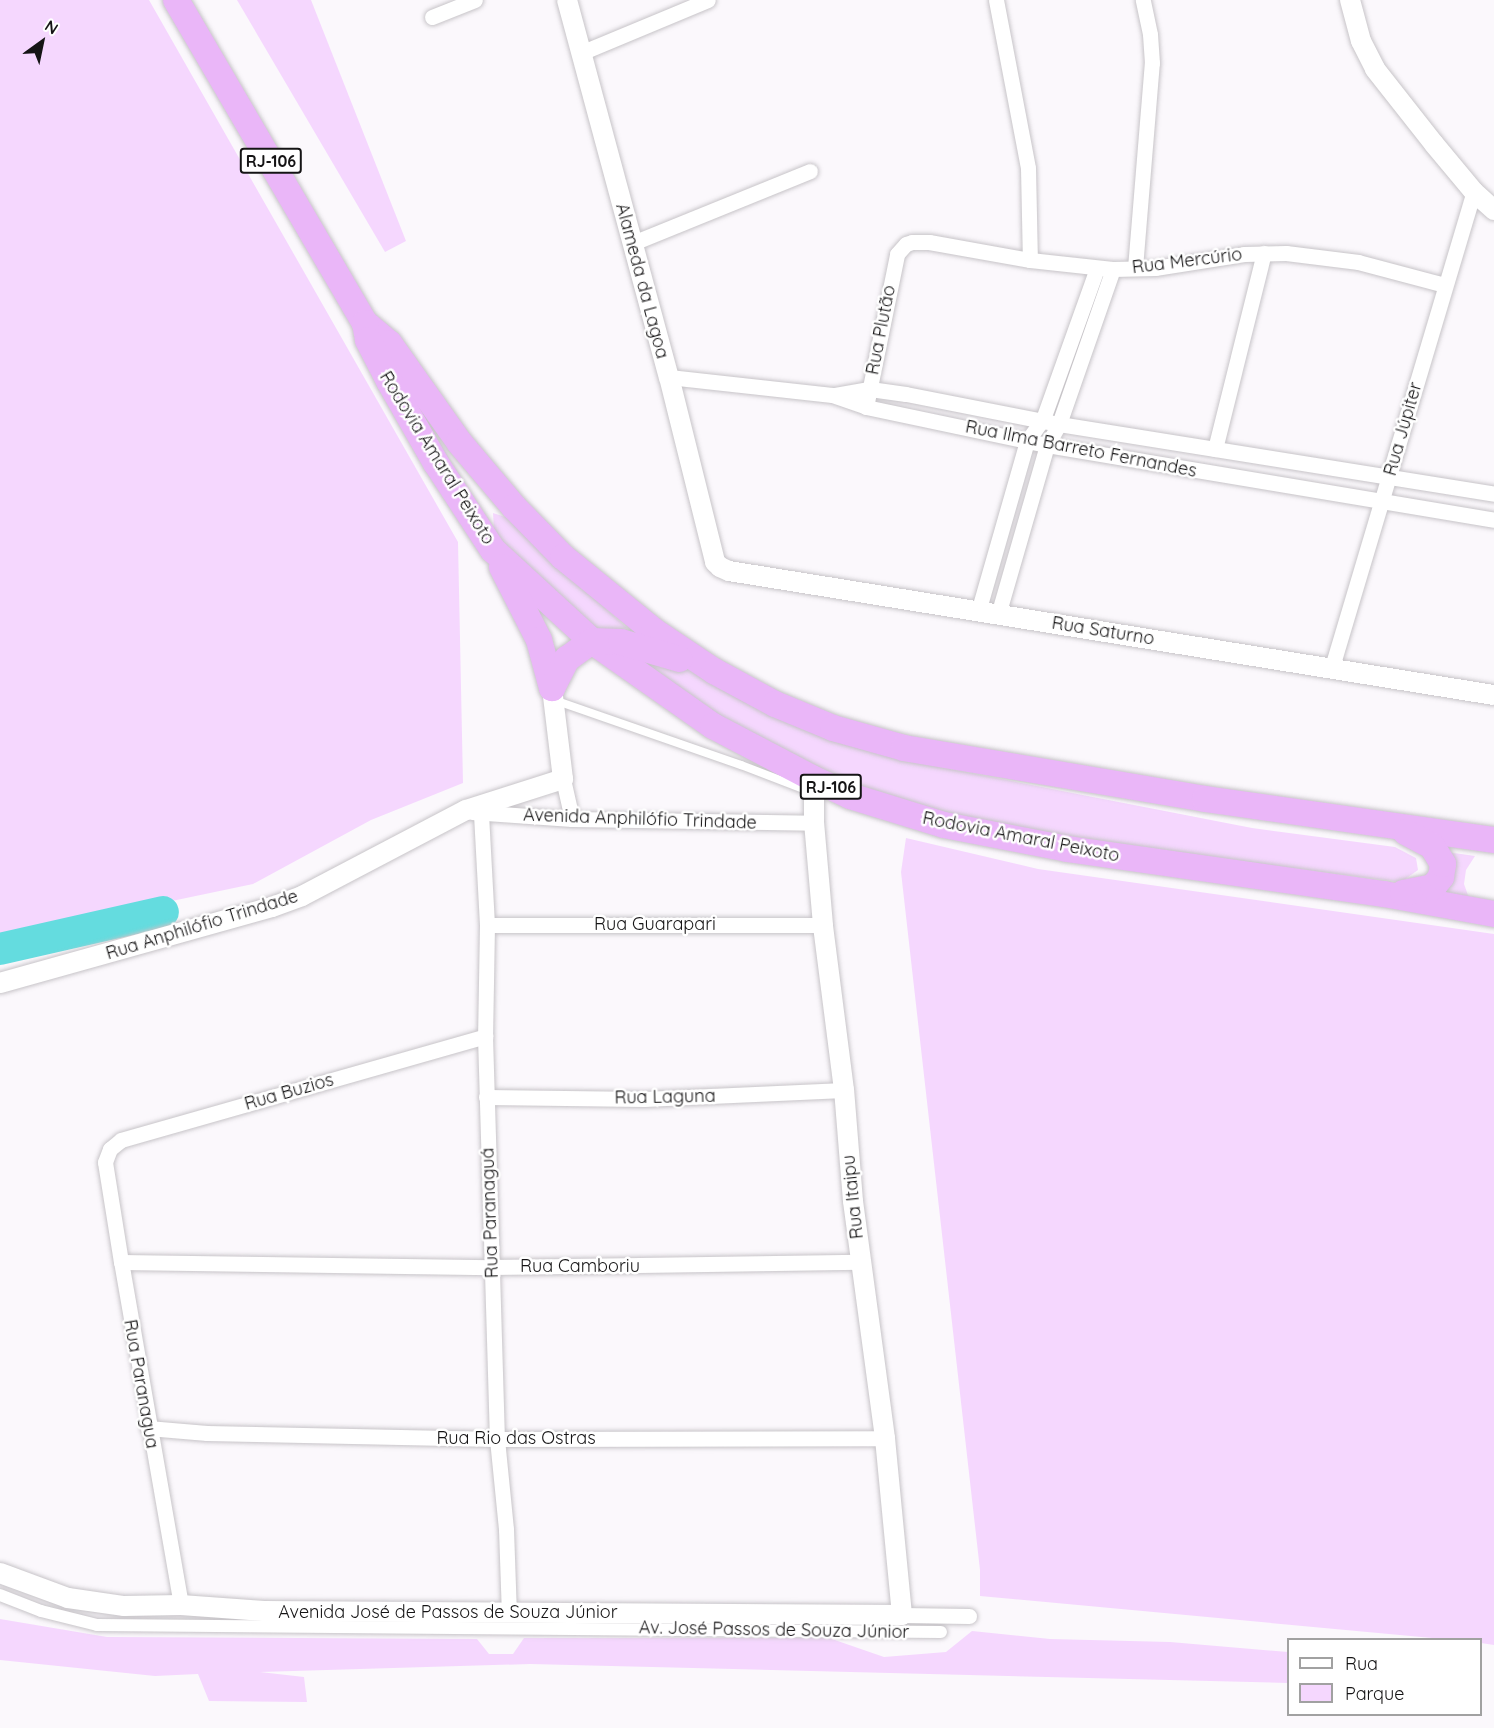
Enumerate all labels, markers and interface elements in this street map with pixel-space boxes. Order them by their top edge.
north arrow [12,12,72,72]
text: N [41,15,62,38]
road number: RJ-106 [240,148,302,174]
street label: Alameda da Lagoa [611,201,673,361]
street label: Rua Mercúrio [1131,244,1243,278]
street label: Rua Plutão [862,283,900,377]
street label: Rodovia Amaral Peixoto [375,367,499,549]
street label: Rua Júpiter [1379,380,1427,478]
street label: Rua Ilma Barreto Fernandes [964,416,1198,482]
street label: Rua Saturno [1050,612,1156,650]
road number: RJ-106 [800,774,862,800]
street label: Avenida Anphilófio Trindade [523,804,757,834]
street label: Rodovia Amaral Peixoto [921,807,1121,867]
street label: Rua Anphilófio Trindade [103,885,301,965]
street label: Rua Guarapari [594,913,716,935]
street label: Rua Buzios [242,1069,336,1115]
street label: Rua Laguna [614,1085,716,1109]
street label: Rua Paranaguá [477,1147,503,1279]
street label: Rua Itaipu [838,1154,868,1240]
street label: Rua Camboriu [520,1255,640,1277]
street label: Rua Paranagua [119,1318,163,1450]
street label: Rua Rio das Ostras [436,1427,596,1449]
street label: Avenida José de Passos de Souza Júnior [278,1601,618,1623]
street label: Av. José Passos de Souza Júnior [639,1617,909,1643]
legend [1287,1638,1482,1716]
text: Rua [1345,1652,1378,1675]
text: Parque [1345,1682,1404,1705]

